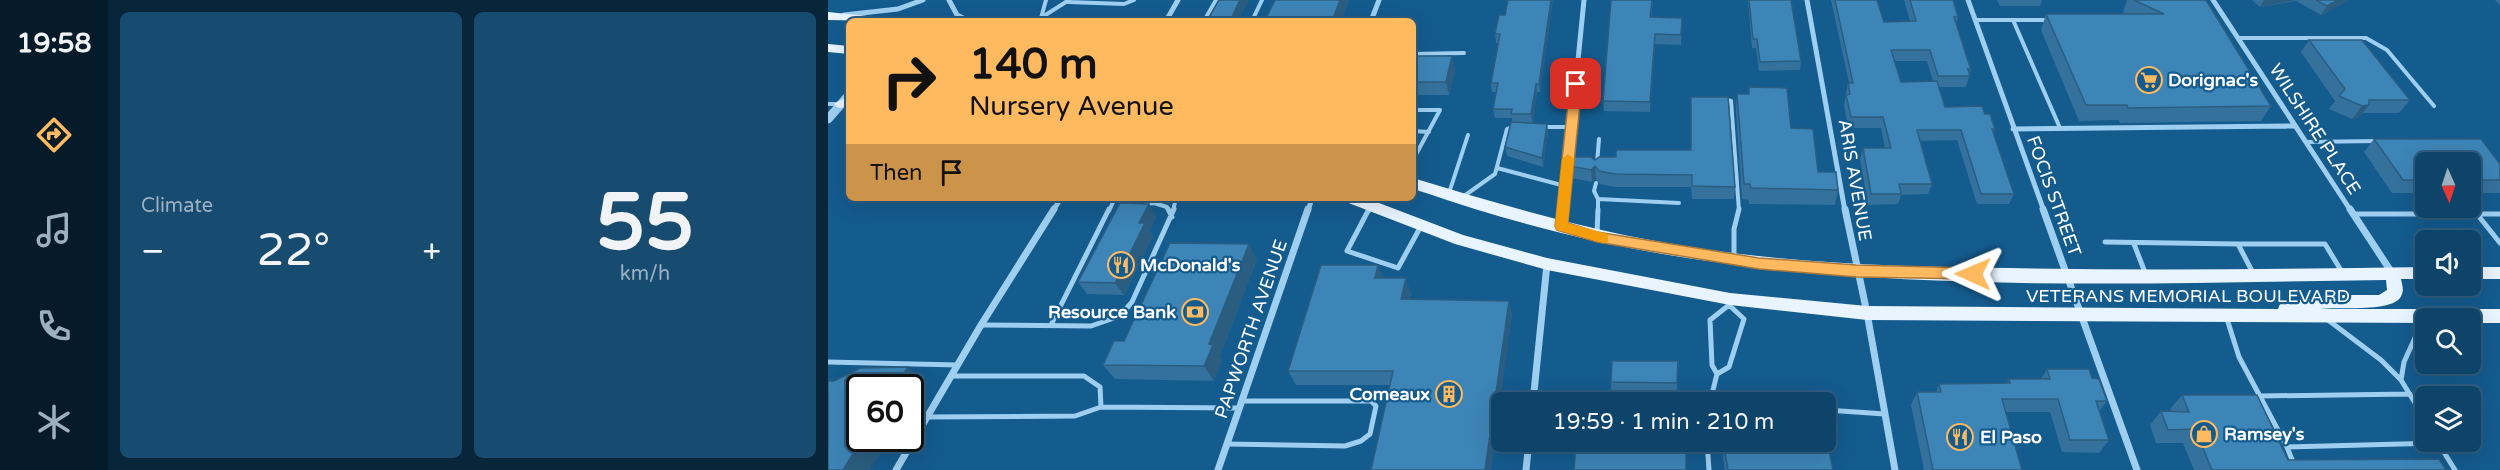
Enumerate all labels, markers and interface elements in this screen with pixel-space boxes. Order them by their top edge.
text: 19:58 [17,27,91,60]
text: 140 m [969,39,1098,90]
icon: right [870,42,948,120]
pin [1550,58,1601,109]
street label: WILSHIRE PLACE [2264,59,2366,199]
supermarket icon: Dorignac's [2134,65,2164,95]
icon: arrive [1559,67,1592,100]
place label: Dorignac's [2168,69,2259,91]
text: Nursery Avenue [969,90,1174,123]
icon: directions [33,114,75,156]
street label: ARIS AVENUE [1833,117,1877,243]
street label: FOCIS STREET [2022,133,2086,259]
north arrow [2415,152,2481,218]
map controls [2415,152,2481,452]
icon: arrive [935,156,968,189]
text: Then [870,160,923,186]
text: 55 [596,176,694,270]
text: Climate [141,194,213,218]
icon: music [33,209,75,251]
text: 22° [257,224,330,278]
button: sound [2415,230,2481,296]
text: − [141,232,165,271]
text: + [422,232,441,271]
street label: PAPWORTH AVENUE [1210,237,1292,421]
position arrow [1941,242,2005,306]
restaurant icon: McDonald's [1106,250,1136,280]
place label: McDonald's [1140,254,1241,276]
text: km/h [620,262,670,286]
street label: VETERANS MEMORIAL BOULEVARD [2026,285,2350,307]
bank icon: Resource Bank [1180,297,1210,327]
place label: Resource Bank [1048,301,1176,323]
icon: phone [33,305,75,347]
button: search [2415,308,2481,374]
speed limit sign: 60 [846,374,924,452]
building icon: Comeaux [1434,379,1464,409]
place label: Comeaux [1350,383,1430,405]
button: layers [2415,386,2481,452]
icon: climate [33,401,75,443]
text: 19:59 · 1 min · 210 m [1553,409,1774,435]
shop icon: Ramsey's [2189,419,2219,449]
restaurant icon: El Paso [1945,422,1975,452]
place label: Ramsey's [2224,423,2305,445]
place label: El Paso [1980,426,2042,448]

